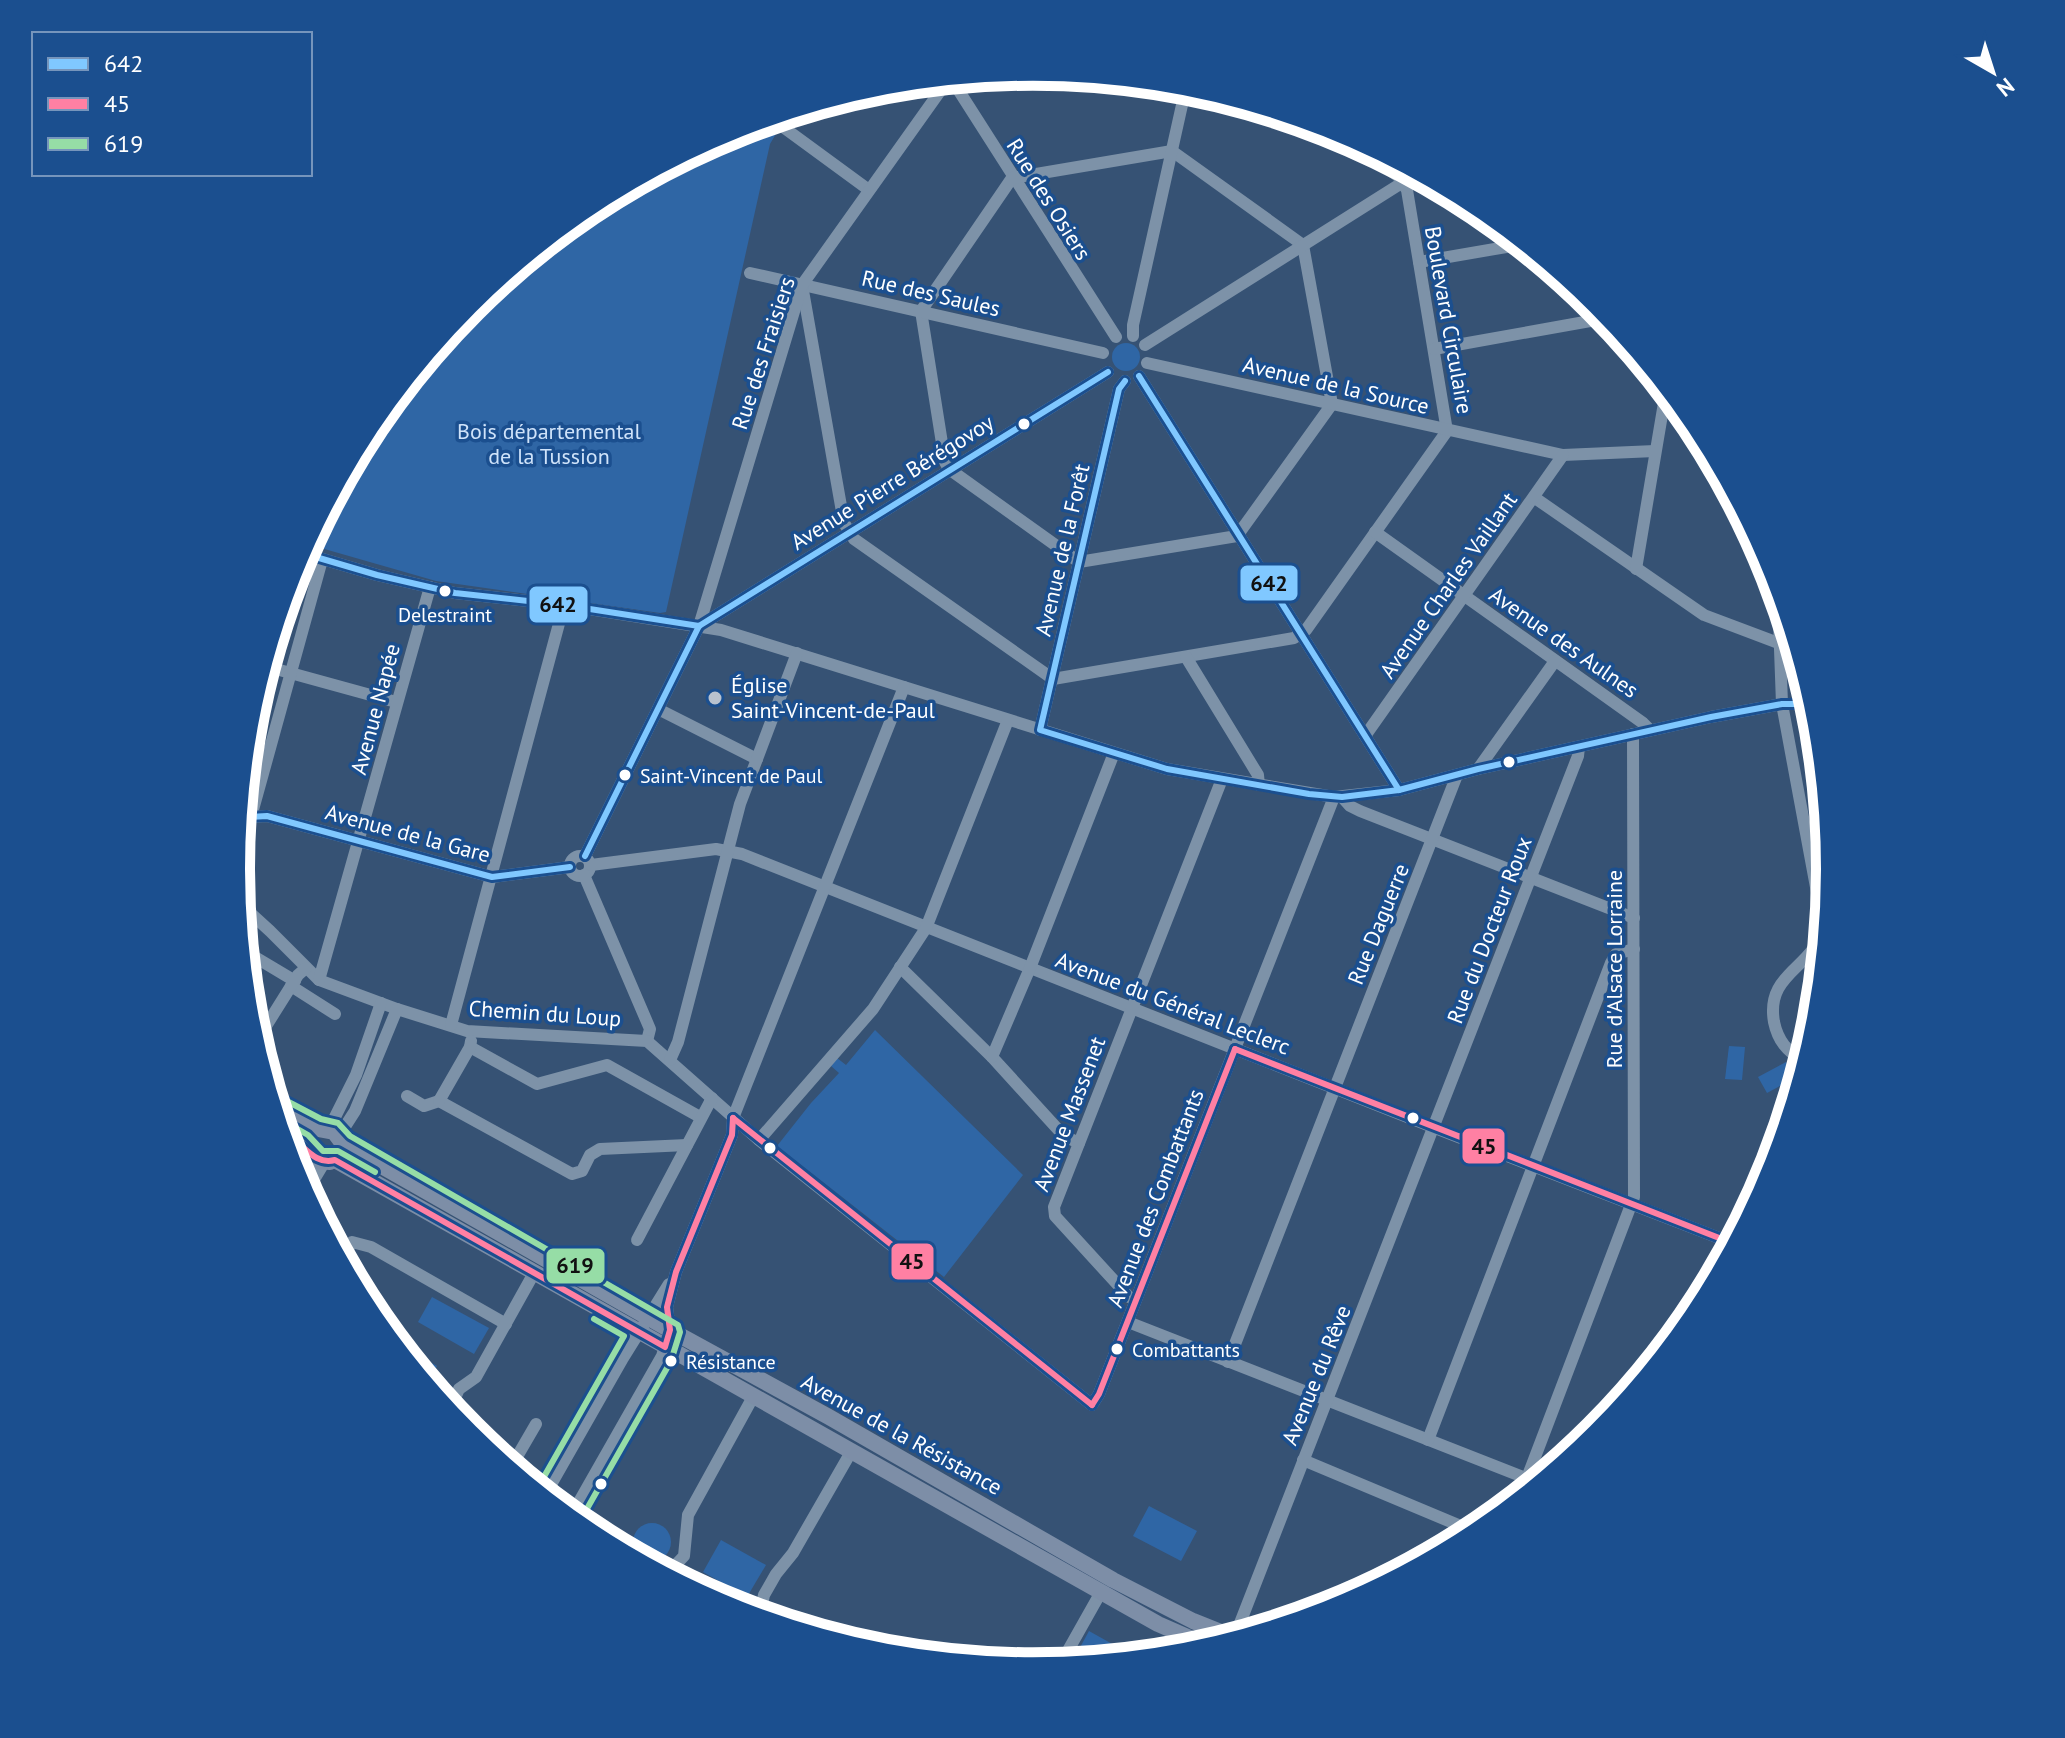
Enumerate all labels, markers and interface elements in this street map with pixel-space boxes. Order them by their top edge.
legend [32,32,312,176]
north arrow [1953,32,2033,112]
text: 642 [104,48,143,79]
text: N [1991,72,2020,103]
text: 45 [104,88,130,119]
text: 619 [104,128,143,159]
street label: Rue des Osiers [1001,133,1097,265]
street label: Boulevard Circulaire [1419,224,1479,416]
street label: Rue des Saules [859,263,1003,323]
street label: Rue des Fraisiers [725,273,801,433]
street label: Avenue de la Source [1240,350,1432,420]
street label: Avenue Pierre Bérégovoy [785,408,999,556]
unlabelled marker [1016,416,1032,432]
park label: Bois départemental de la Tussion [457,417,642,470]
street label: Avenue de la Forêt [1029,461,1096,639]
street label: Avenue Charles Vaillant [1373,486,1523,684]
line badge: 642 [1239,564,1299,602]
text: 642 [1250,569,1288,597]
street label: Avenue des Aulnes [1484,580,1644,704]
marker: Delestraint [437,583,453,599]
line badge: 642 [528,585,589,624]
text: 642 [539,590,577,618]
place label: Delestraint [398,602,492,628]
street label: Avenue Napée [344,641,406,777]
place label: Église Saint-Vincent-de-Paul [731,671,936,724]
marker: Église Saint-Vincent-de-Paul [706,689,724,707]
unlabelled marker [1501,754,1517,770]
place label: Saint-Vincent de Paul [640,763,822,789]
marker: Saint-Vincent de Paul [617,767,633,783]
street label: Avenue de la Gare [322,798,494,868]
street label: Rue du Docteur Roux [1440,833,1538,1027]
street label: Rue Daguerre [1341,859,1415,989]
street label: Rue d'Alsace Lorraine [1600,870,1628,1068]
street label: Avenue du Général Leclerc [1052,945,1294,1061]
street label: Chemin du Loup [468,994,622,1032]
street label: Avenue Massenet [1027,1032,1112,1195]
street label: Avenue des Combattants [1100,1085,1210,1311]
unlabelled marker [1405,1110,1421,1126]
line badge: 45 [1461,1127,1506,1165]
text: 45 [1472,1132,1496,1160]
unlabelled marker [762,1140,778,1156]
line badge: 45 [890,1242,935,1281]
line badge: 619 [545,1247,606,1285]
text: 45 [900,1247,924,1275]
text: 619 [556,1251,594,1279]
street label: Avenue du Rêve [1275,1301,1357,1449]
place label: Combattants [1132,1337,1240,1363]
marker: Combattants [1109,1341,1125,1357]
place label: Résistance [686,1349,776,1375]
marker: Résistance [663,1353,679,1369]
street label: Avenue de la Résistance [797,1367,1007,1501]
unlabelled marker [593,1476,609,1492]

